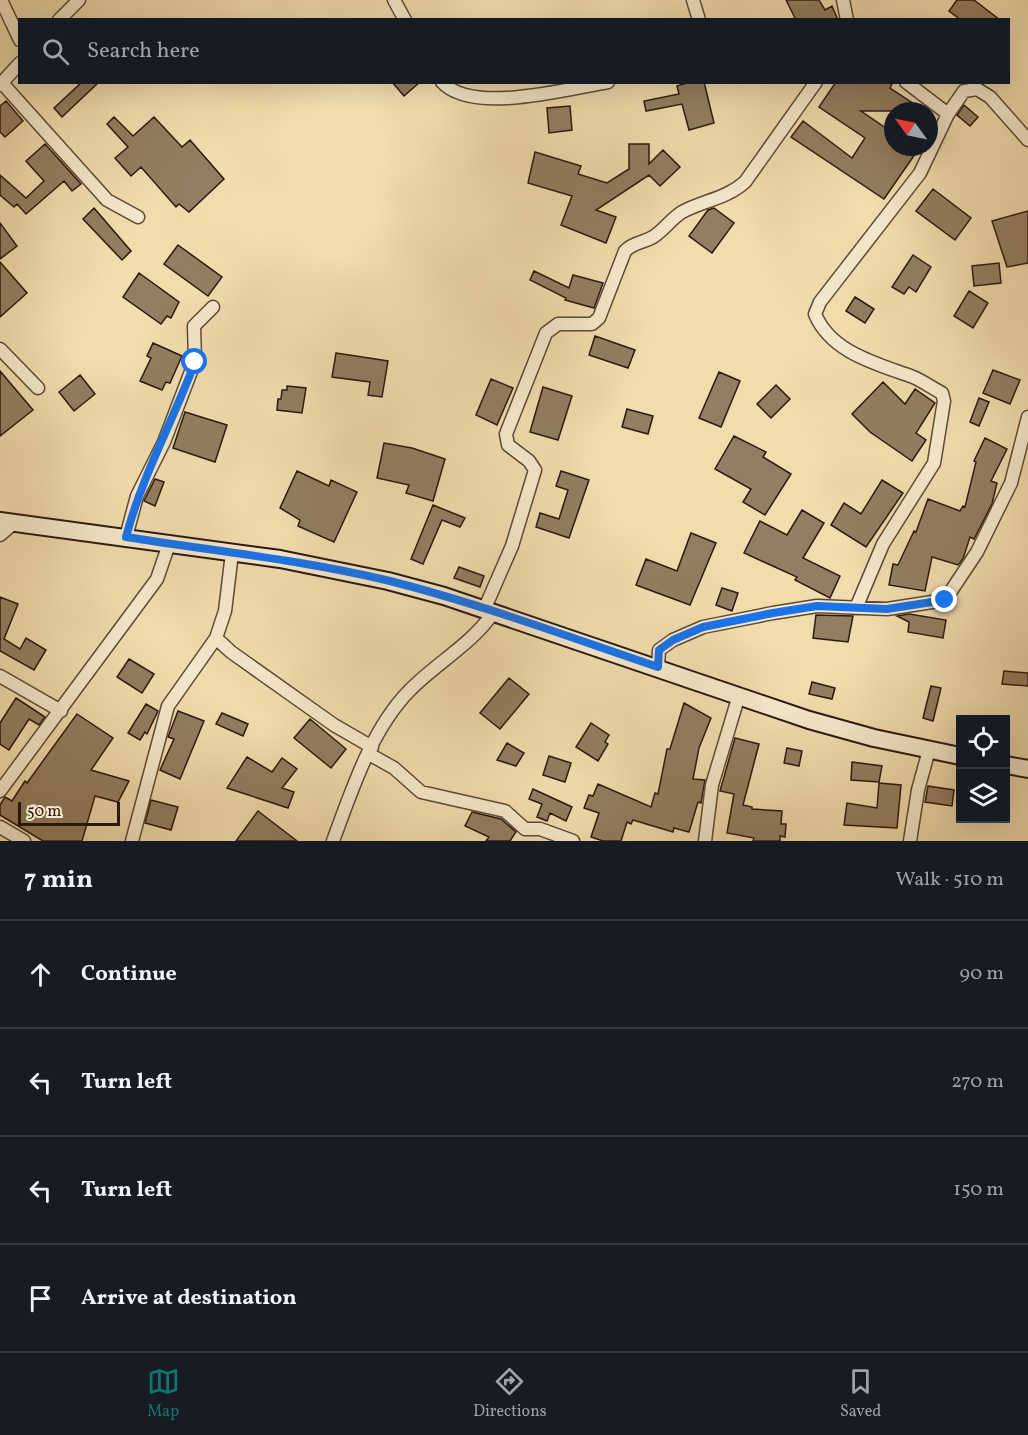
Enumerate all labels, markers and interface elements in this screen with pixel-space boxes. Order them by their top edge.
search box [18,18,1010,84]
icon: search [39,35,72,68]
text: Search here [87,36,200,67]
north arrow [884,102,938,156]
route start [181,348,207,374]
route end [931,586,957,612]
map controls [956,715,1010,823]
button: locate [956,715,1010,769]
button: layers [956,769,1010,823]
scale bar [18,799,120,826]
text: 50 m [27,801,61,823]
text: 7 min [24,862,93,898]
text: Walk · 510 m [895,866,1004,894]
icon: ahead [24,958,57,991]
text: Continue [81,959,177,990]
text: 90 m [960,960,1004,988]
icon: left [24,1066,57,1099]
text: Turn left [81,1067,172,1098]
text: 270 m [951,1068,1004,1096]
icon: left [24,1174,57,1207]
text: Turn left [81,1175,172,1206]
text: 150 m [953,1176,1004,1204]
icon: arrive [24,1282,57,1315]
text: Arrive at destination [81,1283,297,1314]
tab: Map [147,1365,180,1423]
tab: Directions [473,1365,547,1423]
tab: Saved [840,1365,881,1423]

